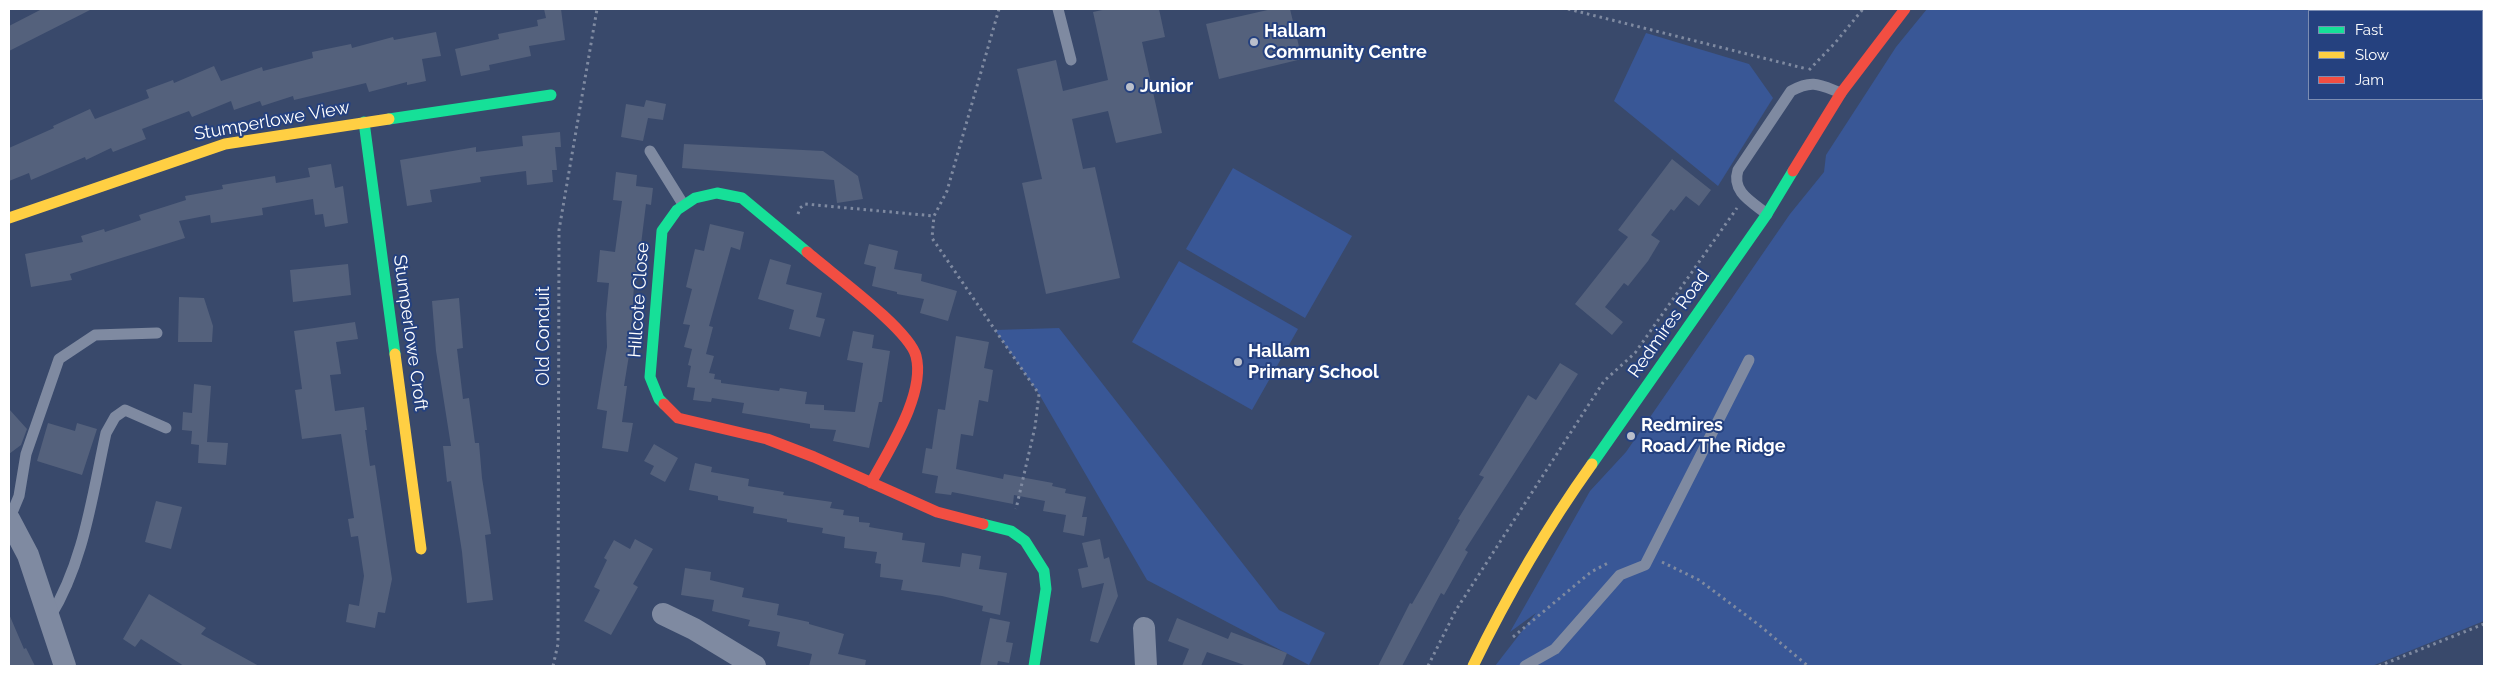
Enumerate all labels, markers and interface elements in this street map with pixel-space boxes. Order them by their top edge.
legend [2308,10,2483,100]
place label: Hallam Community Centre [1264,21,1427,64]
text: Fast [2355,21,2383,39]
marker: Hallam Community Centre [1248,36,1260,48]
text: Slow [2355,46,2389,64]
text: Jam [2355,71,2384,89]
place label: Junior [1140,76,1193,98]
marker: Junior [1124,81,1136,93]
street label: Stumperlowe View [192,97,352,145]
street label: Hillcote Close [624,242,654,358]
street label: Stumperlowe Croft [388,253,432,413]
street label: Redmires Road [1624,266,1714,382]
street label: Old Conduit [533,286,555,386]
place label: Hallam Primary School [1248,341,1379,384]
marker: Hallam Primary School [1232,356,1244,368]
place label: Redmires Road/The Ridge [1641,415,1785,458]
marker: Redmires Road/The Ridge [1625,430,1637,442]

